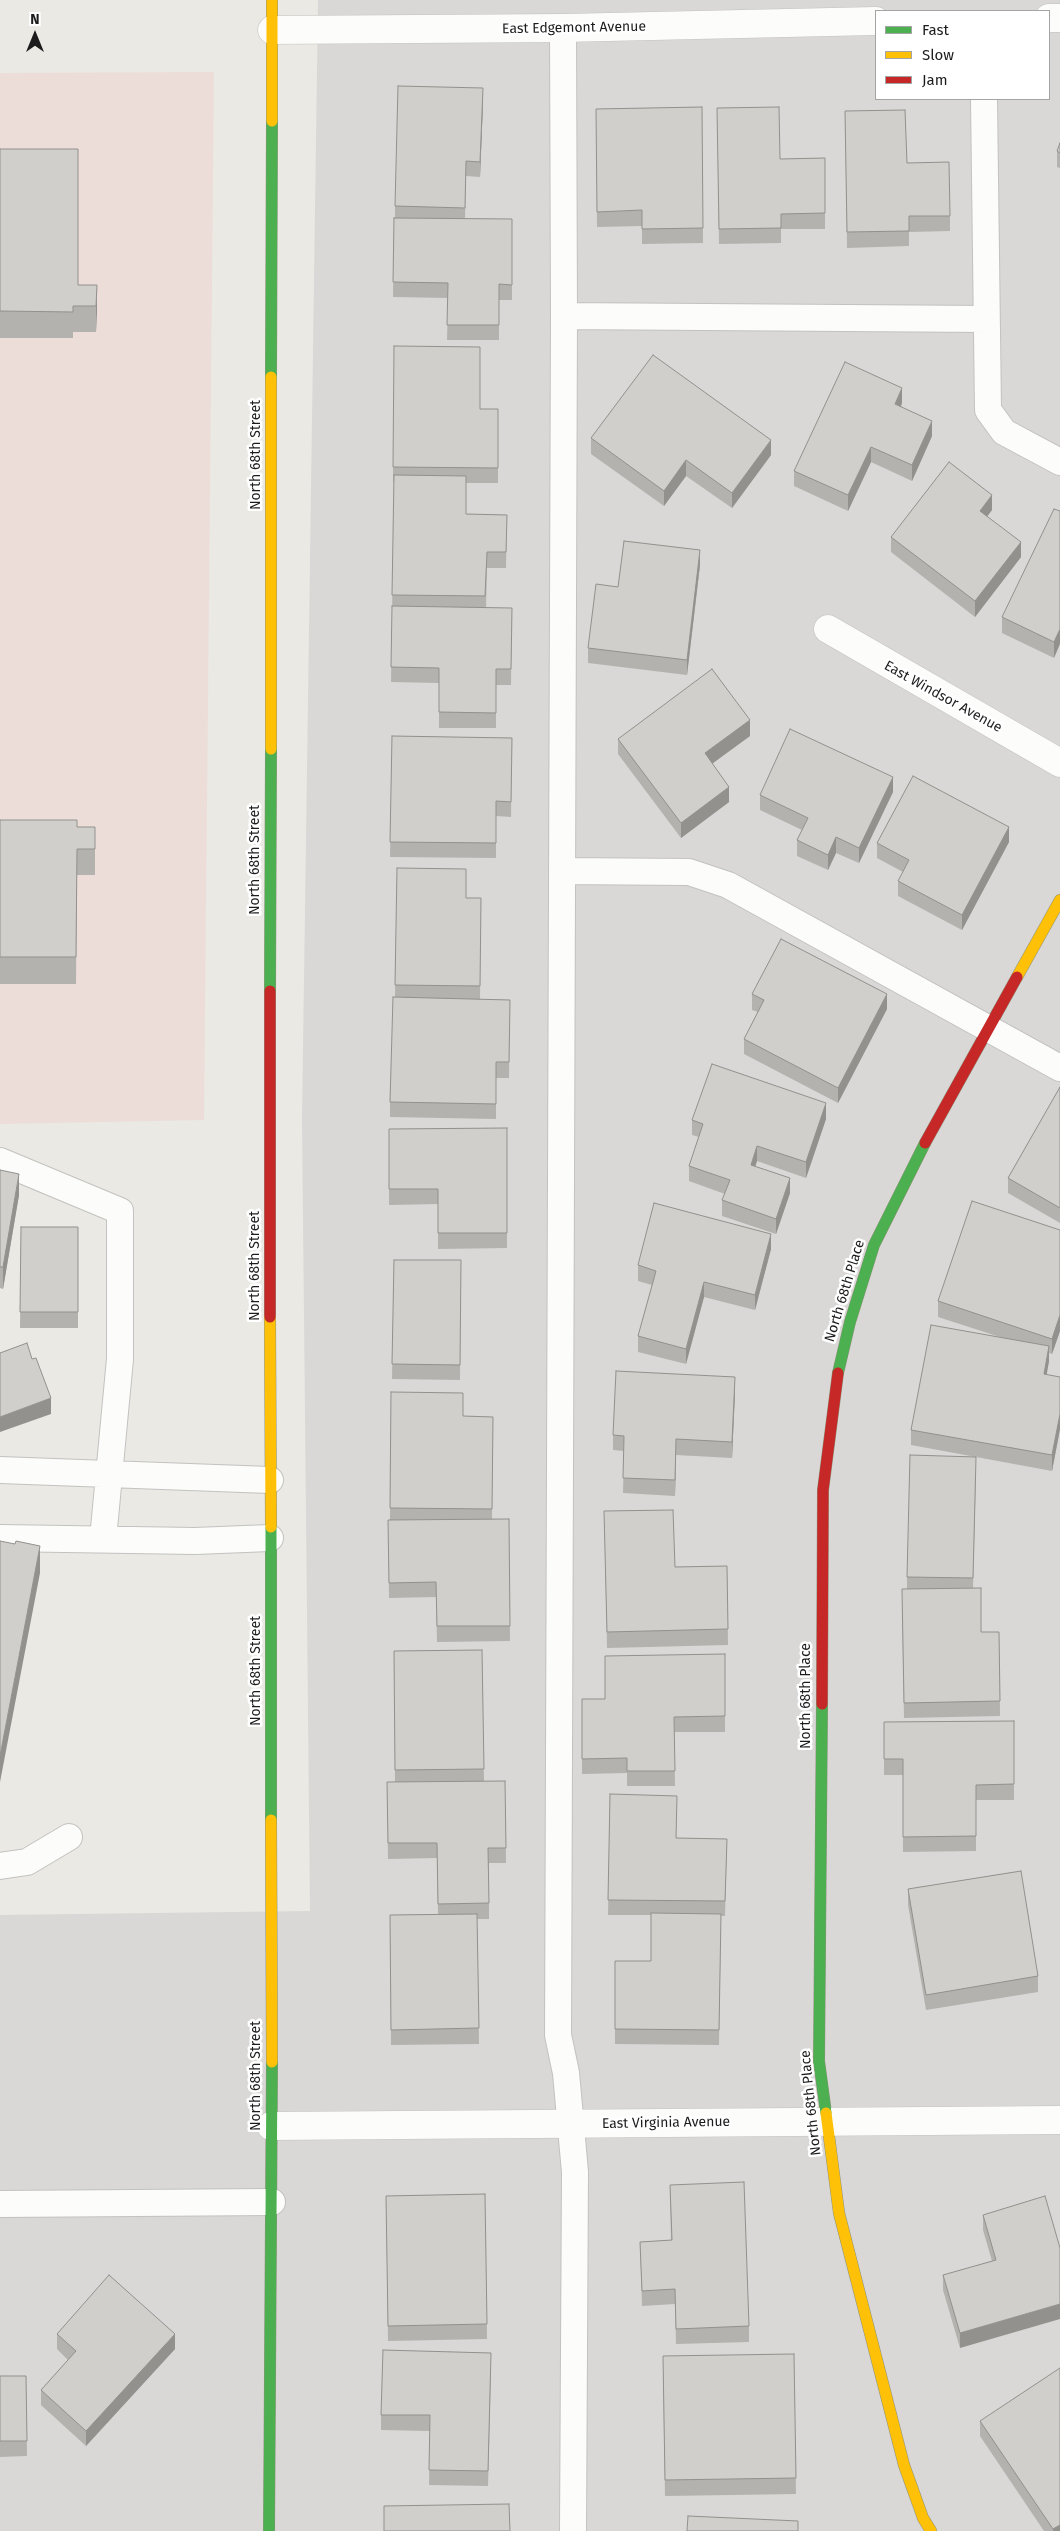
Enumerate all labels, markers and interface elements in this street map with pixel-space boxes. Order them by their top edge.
north arrow [10,10,60,60]
legend [875,10,1050,100]
text: N [30,11,40,28]
street label: East Edgemont Avenue [502,18,646,38]
text: Fast [922,21,949,39]
text: Slow [922,46,954,64]
text: Jam [922,71,948,89]
street label: North 68th Street [248,400,264,510]
street label: East Windsor Avenue [881,658,1005,736]
street label: North 68th Street [247,805,263,915]
street label: North 68th Street [247,1211,263,1321]
street label: North 68th Place [821,1238,869,1344]
street label: North 68th Street [248,1616,264,1726]
street label: North 68th Place [798,1643,814,1749]
street label: North 68th Street [248,2021,264,2131]
street label: North 68th Place [797,2049,825,2157]
street label: East Virginia Avenue [602,2113,730,2133]

